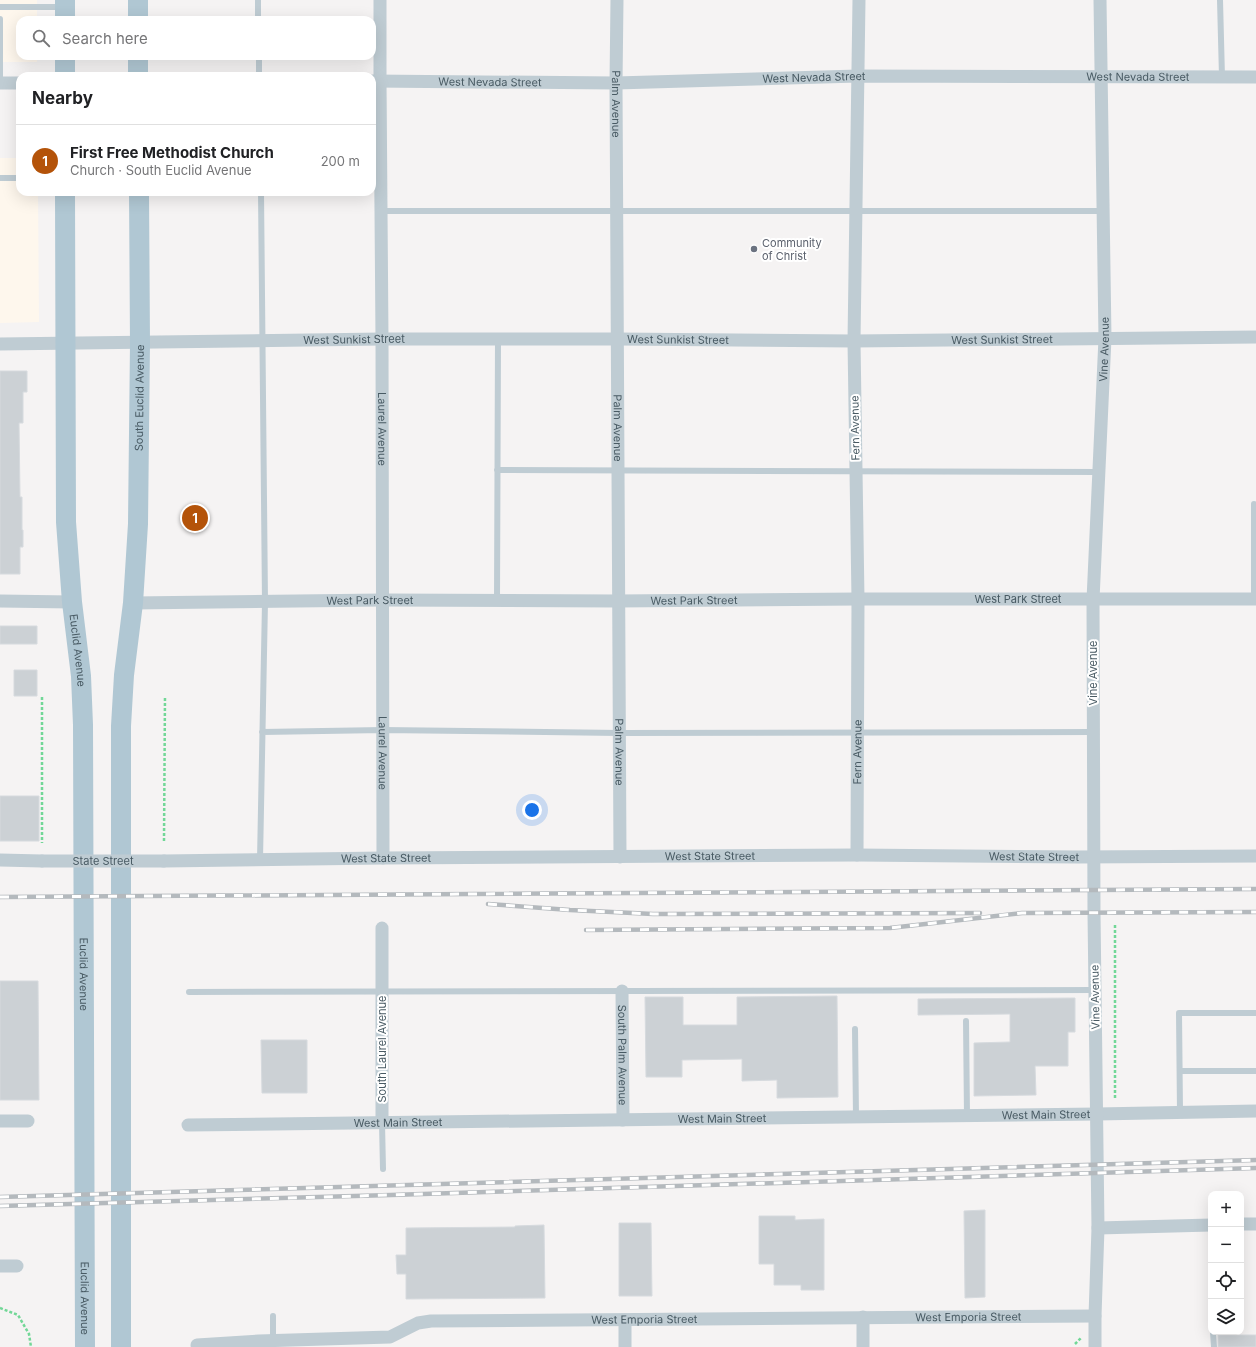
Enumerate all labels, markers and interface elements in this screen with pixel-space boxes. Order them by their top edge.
search box [16,16,376,60]
icon: search [30,27,52,49]
text: Search here [62,29,148,48]
street label: West Nevada Street [762,69,866,86]
street label: Palm Avenue [609,70,623,138]
street label: West Nevada Street [1086,70,1190,84]
street label: West Nevada Street [438,75,542,89]
text: Nearby [32,88,93,108]
text: First Free Methodist Church [70,143,274,162]
text: 1 [42,153,48,169]
text: 200 m [321,153,360,169]
text: Church · South Euclid Avenue [70,162,252,178]
place label: Community of Christ [762,236,822,263]
marker: Community of Christ [749,244,759,254]
street label: Vine Avenue [1096,317,1112,382]
street label: West Sunkist Street [303,332,405,347]
street label: West Sunkist Street [627,332,729,347]
street label: West Sunkist Street [951,332,1053,347]
street label: South Euclid Avenue [132,344,147,451]
street label: Laurel Avenue [375,392,389,466]
street label: Palm Avenue [611,394,625,462]
street label: Fern Avenue [847,395,863,461]
pin: 1 [182,503,208,533]
street label: West Park Street [974,592,1062,606]
street label: West Park Street [326,593,414,608]
street label: West Park Street [650,593,738,608]
street label: Euclid Avenue [67,613,88,687]
street label: Vine Avenue [1086,641,1100,705]
street label: Laurel Avenue [376,716,390,790]
street label: Palm Avenue [612,718,627,786]
street label: Fern Avenue [850,719,865,785]
your location [522,800,542,820]
street label: West State Street [665,849,756,863]
street label: West State Street [989,849,1080,864]
street label: West State Street [341,851,432,866]
street label: State Street [72,854,134,868]
street label: Euclid Avenue [77,938,91,1011]
street label: Vine Avenue [1087,964,1103,1030]
street label: South Laurel Avenue [375,995,389,1103]
street label: South Palm Avenue [615,1005,630,1105]
street label: West Main Street [1002,1107,1091,1122]
street label: West Main Street [678,1111,767,1126]
street label: West Main Street [354,1115,443,1130]
map controls [1208,1191,1244,1335]
button: + [1208,1191,1244,1227]
button: − [1208,1227,1244,1263]
street label: Euclid Avenue [78,1262,92,1335]
button: locate [1208,1263,1244,1299]
button: layers [1208,1299,1244,1335]
street label: West Emporia Street [915,1310,1022,1324]
street label: West Emporia Street [591,1312,698,1327]

